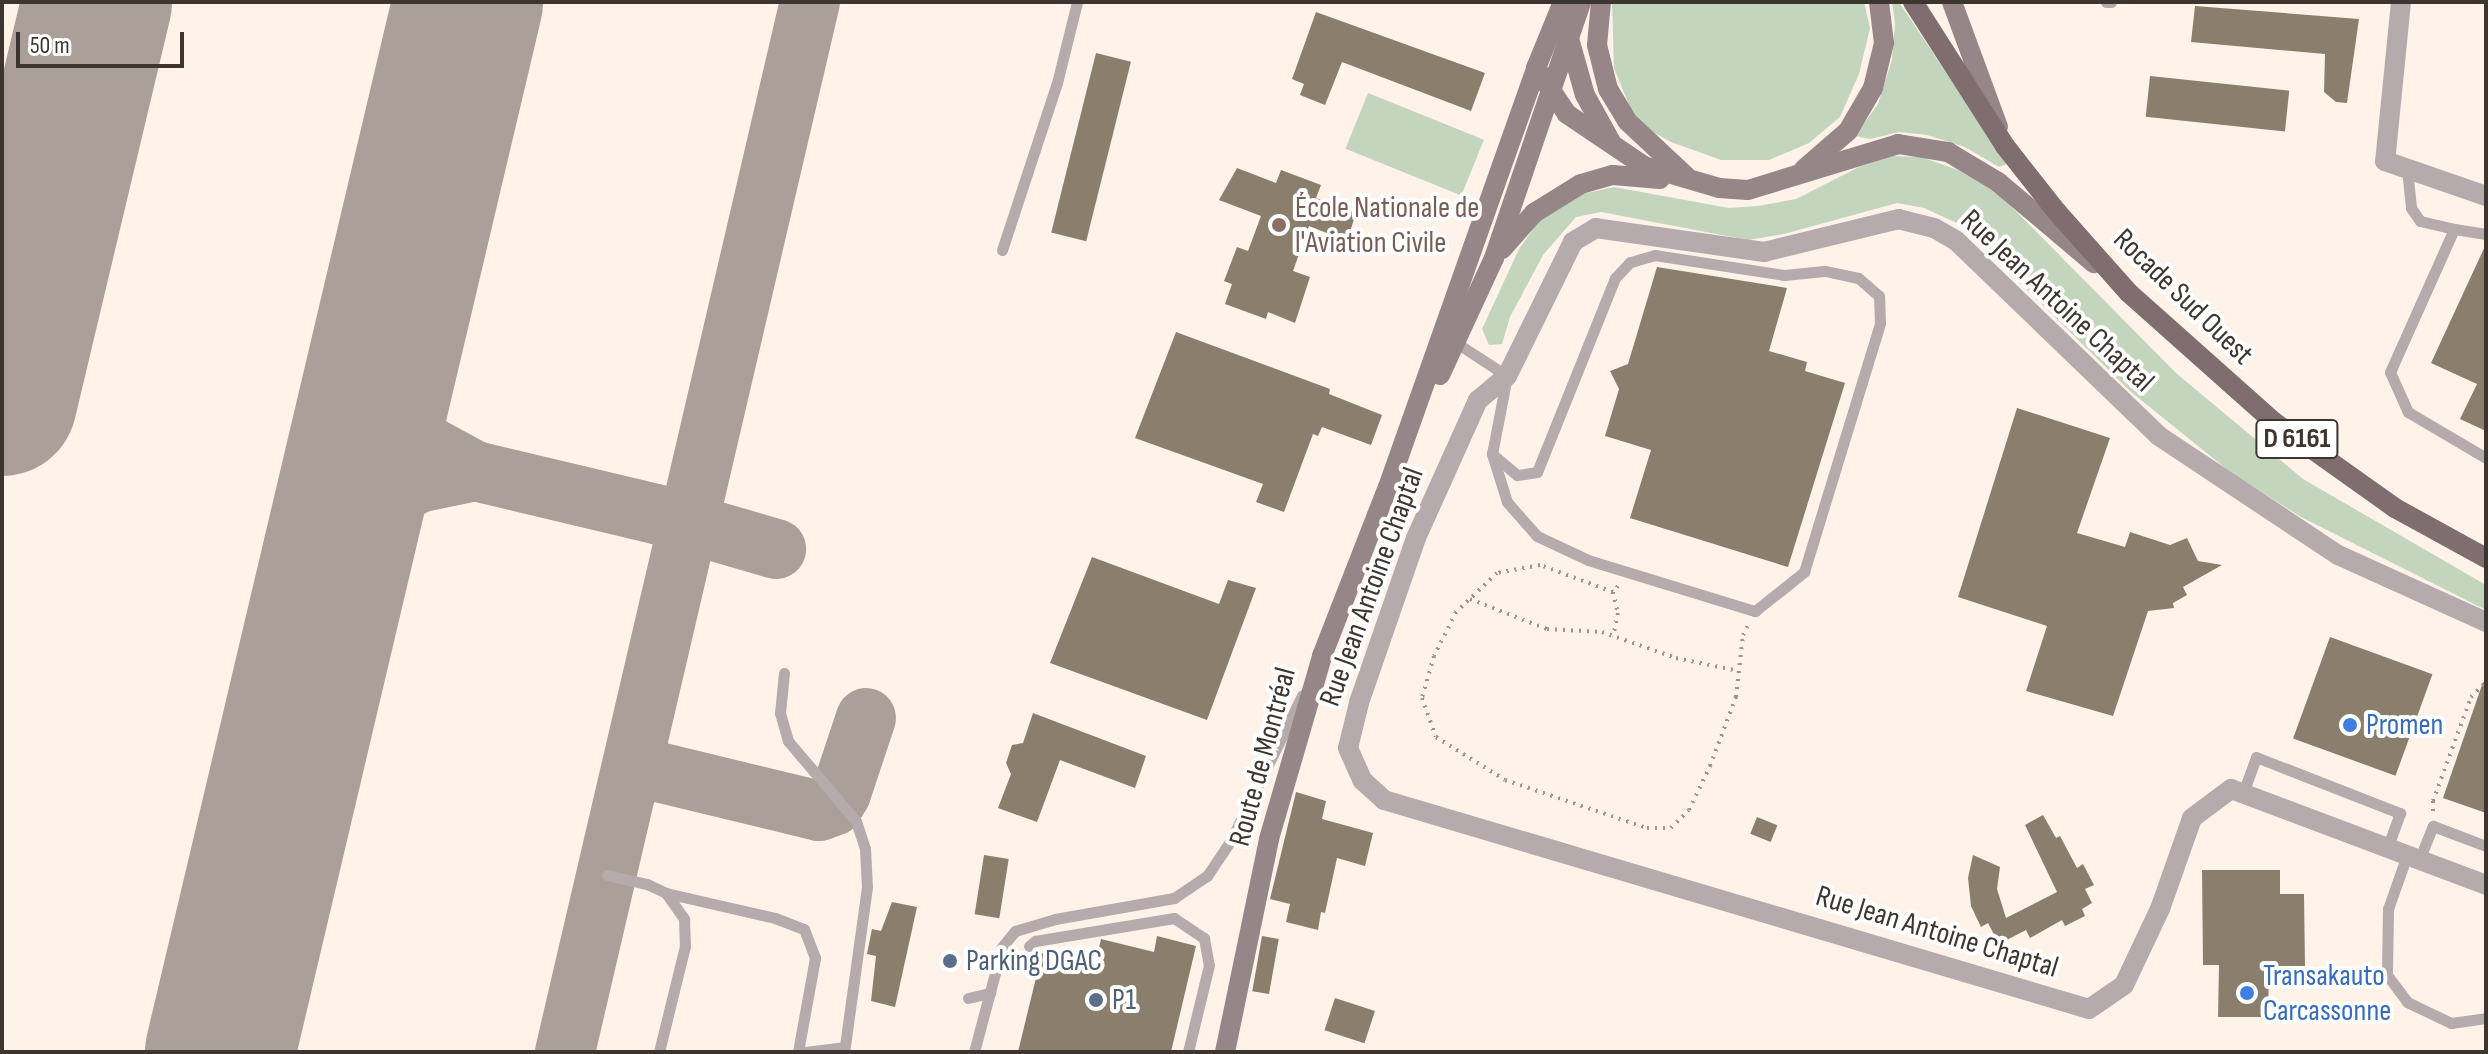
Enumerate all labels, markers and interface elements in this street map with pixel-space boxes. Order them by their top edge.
scale bar [20,16,188,66]
text: 50 m [30,31,70,60]
place label: École Nationale de l'Aviation Civile [1295,190,1479,260]
street label: Rue Jean Antoine Chaptal [1953,202,2161,400]
marker: École Nationale de l'Aviation Civile [1270,216,1288,234]
street label: Rocade Sud Ouest [2106,221,2260,373]
road number: D 6161 [2255,415,2339,463]
street label: Rue Jean Antoine Chaptal [1312,463,1432,711]
street label: Route de Montréal [1222,664,1304,850]
place label: Promen [2366,707,2443,743]
marker: Promen [2341,716,2359,734]
street label: Rue Jean Antoine Chaptal [1812,878,2062,986]
place label: Parking DGAC [966,943,1102,979]
marker: Parking DGAC [941,952,959,970]
place label: Transakauto Carcassonne [2263,958,2391,1028]
place label: P1 [1112,982,1136,1018]
marker: Transakauto Carcassonne [2238,984,2256,1002]
marker: P1 [1087,991,1105,1009]

